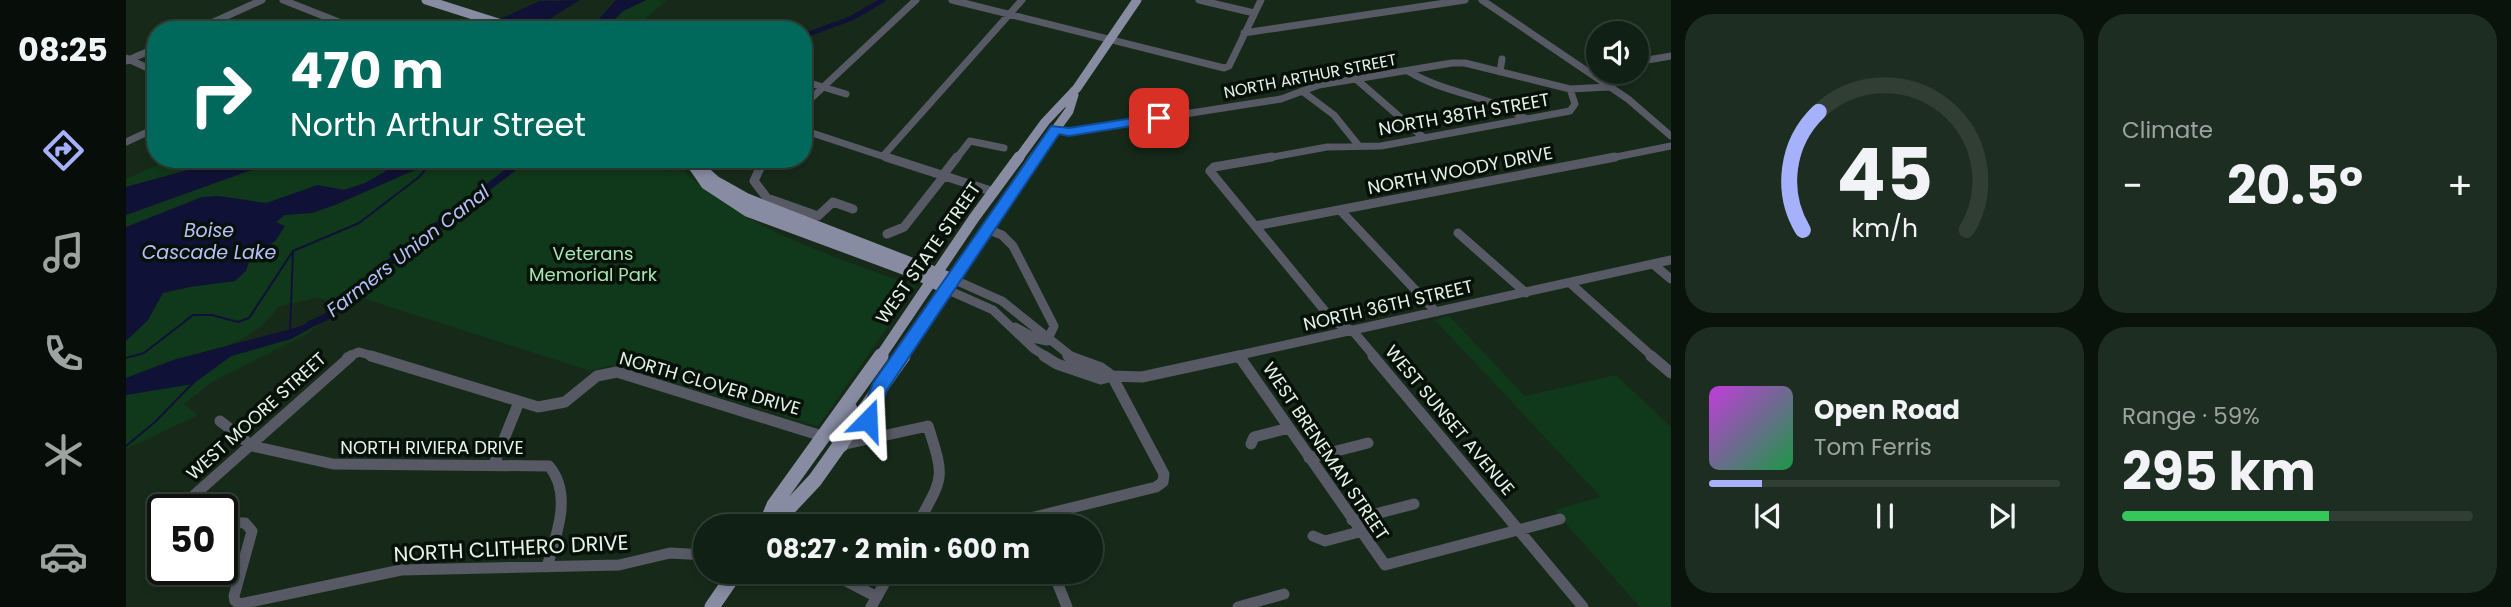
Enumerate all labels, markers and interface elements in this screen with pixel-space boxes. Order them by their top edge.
map controls [1586,21,1649,84]
button: sound [1586,21,1649,84]
text: 08:25 [18,27,108,72]
text: 470 m [290,37,444,105]
street label: NORTH ARTHUR STREET [1222,48,1399,104]
icon: right [175,49,266,140]
street label: NORTH 38TH STREET [1377,87,1552,141]
pin [1129,88,1189,148]
icon: arrive [1140,99,1178,137]
text: North Arthur Street [290,102,586,147]
text: Climate [2122,114,2213,146]
text: 45 [1836,124,1933,225]
icon: directions [39,126,88,175]
street label: NORTH WOODY DRIVE [1365,140,1555,200]
text: 20.5° [2227,149,2363,222]
text: − [2122,159,2143,212]
text: + [2447,159,2473,212]
street label: WEST STATE STREET [870,177,986,329]
water label: Farmers Union Canal [321,178,496,323]
text: km/h [1851,210,1918,245]
water label: Boise Cascade Lake [142,217,277,266]
icon: music [39,228,88,277]
park label: Veterans Memorial Park [529,241,658,287]
street label: NORTH 36TH STREET [1301,273,1475,337]
icon: phone [39,329,88,378]
street label: WEST SUNSET AVENUE [1380,339,1520,501]
street label: NORTH CLOVER DRIVE [617,345,803,421]
street label: WEST MOORE STREET [181,346,331,486]
street label: WEST BRENEMAN STREET [1257,357,1395,545]
position arrow [831,383,905,457]
text: Open Road [1814,392,1960,428]
text: Range · 59% [2122,400,2260,432]
icon: climate [39,430,88,479]
text: Tom Ferris [1814,431,1932,463]
street label: NORTH RIVIERA DRIVE [340,435,524,460]
text: 295 km [2122,435,2316,508]
speed limit sign: 50 [147,494,238,585]
icon: previous [1749,497,1787,535]
icon: pause [1866,497,1904,535]
icon: next [1983,497,2021,535]
street label: NORTH CLITHERO DRIVE [393,527,629,569]
text: 08:27 · 2 min · 600 m [766,531,1030,567]
icon: car [39,532,88,581]

